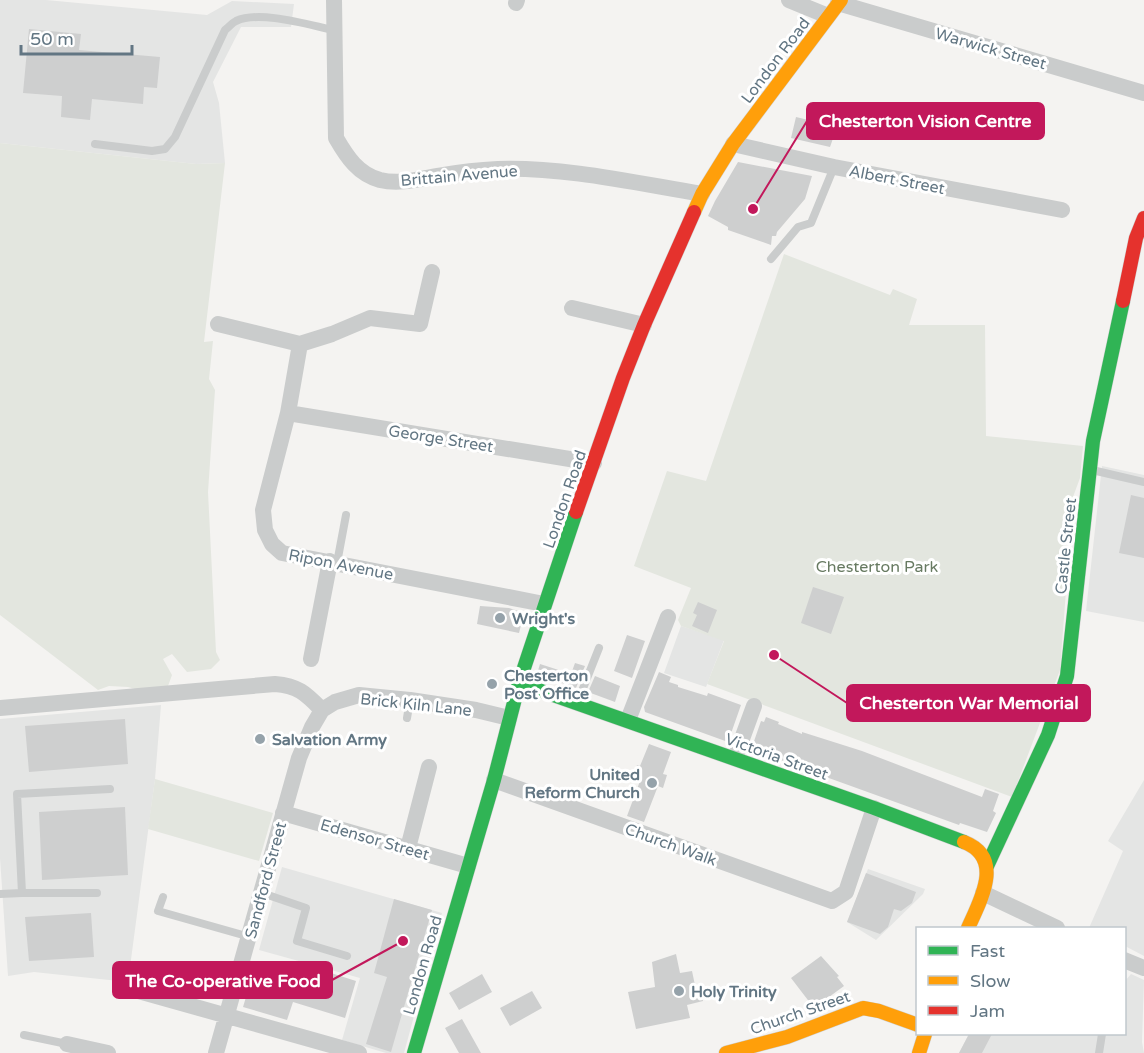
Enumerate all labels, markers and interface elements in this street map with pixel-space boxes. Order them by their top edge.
street label: London Road [737,14,815,108]
scale bar [21,18,132,56]
street label: Warwick Street [933,24,1048,74]
text: 50 m [30,28,74,50]
callout: Chesterton Vision Centre [807,103,1044,139]
text: Chesterton Vision Centre [819,110,1031,132]
street label: Brittain Avenue [400,161,518,191]
street label: Albert Street [847,161,946,199]
street label: George Street [387,421,495,457]
street label: London Road [539,448,591,551]
street label: Castle Street [1051,497,1081,595]
street label: Ripon Avenue [287,545,395,585]
park label: Chesterton Park [816,557,939,577]
place label: Wright's [512,609,576,629]
marker: Wright's [493,611,507,625]
place label: Chesterton Post Office [504,666,589,704]
marker: Chesterton Post Office [485,677,499,691]
callout: Chesterton War Memorial [847,685,1090,721]
street label: Brick Kiln Lane [359,689,473,721]
text: Chesterton War Memorial [859,692,1079,714]
street label: Victoria Street [722,729,831,785]
place label: Salvation Army [272,730,387,750]
marker: Salvation Army [253,732,267,746]
place label: United Reform Church [524,765,640,803]
marker: United Reform Church [645,776,659,790]
street label: Edensor Street [318,815,431,865]
street label: Church Walk [622,819,719,871]
street label: Sandford Street [241,820,291,941]
street label: London Road [399,913,447,1017]
legend [916,927,1126,1035]
text: Fast [970,940,1005,962]
callout: The Co-operative Food [113,962,332,998]
text: The Co-operative Food [124,970,321,992]
text: Slow [970,970,1011,992]
place label: Holy Trinity [691,982,777,1002]
marker: Holy Trinity [672,984,686,998]
street label: Church Street [748,986,853,1039]
text: Jam [970,1000,1005,1022]

